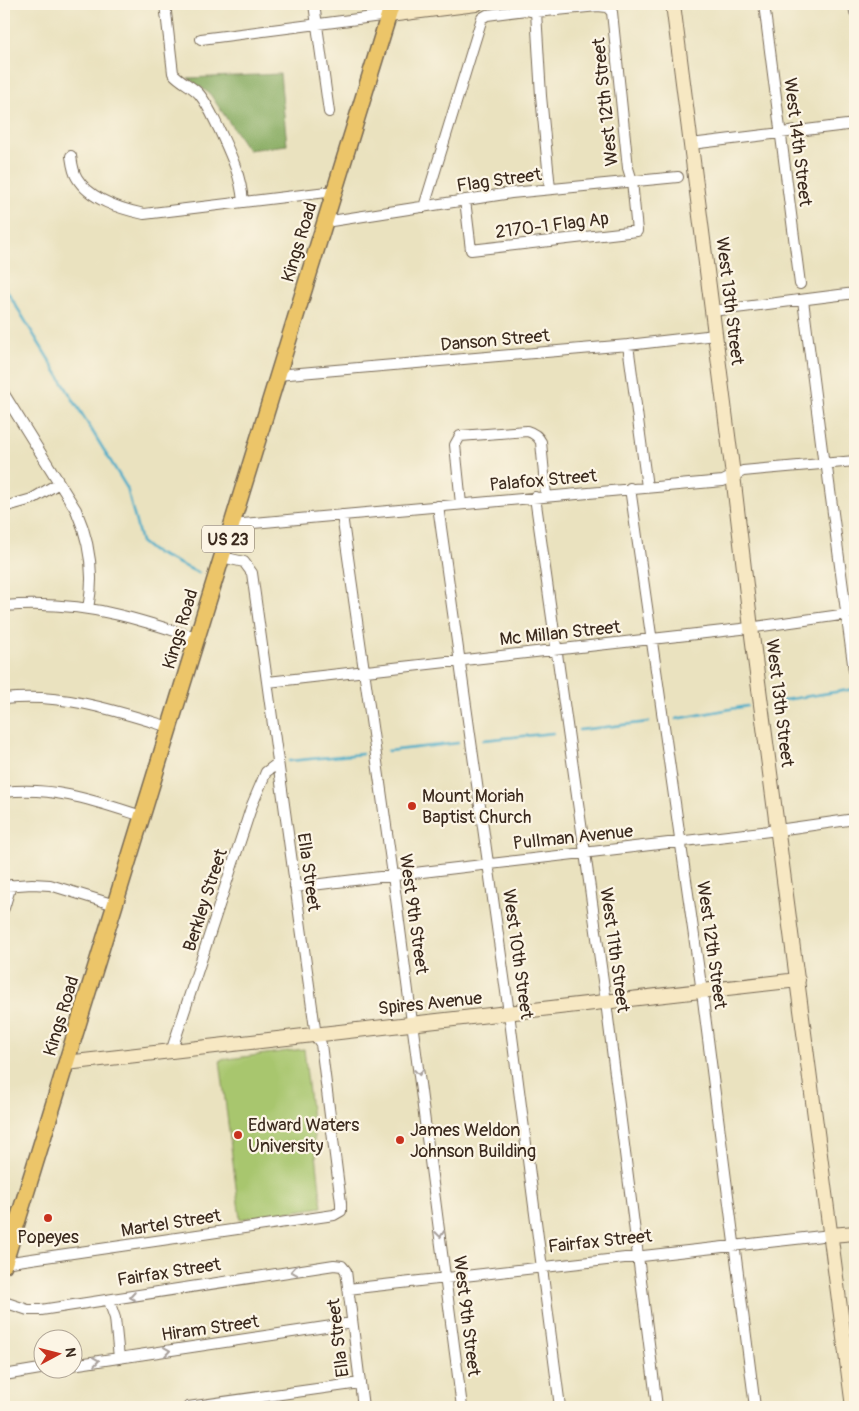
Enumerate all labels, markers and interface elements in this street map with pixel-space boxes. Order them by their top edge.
street label: West 12th Street [587,36,624,167]
street label: West 14th Street [778,76,817,208]
street label: Flag Street [455,163,544,198]
street label: Kings Road [276,199,323,285]
street label: 2170-1 Flag Ap [494,207,610,244]
street label: West 13th Street [710,236,749,367]
street label: Danson Street [440,324,551,357]
street label: Palafox Street [488,464,598,497]
road number: US 23 [202,526,254,552]
street label: Kings Road [157,586,204,672]
street label: Mc Millan Street [498,616,622,651]
street label: West 13th Street [760,638,799,769]
place label: Mount Moriah Baptist Church [422,785,531,829]
marker: Mount Moriah Baptist Church [406,800,418,812]
street label: Pullman Avenue [512,820,634,855]
street label: Ella Street [292,831,325,914]
street label: Berkley Street [178,845,233,954]
street label: West 9th Street [394,852,433,976]
street label: West 12th Street [691,880,732,1011]
street label: West 11th Street [594,886,635,1015]
street label: West 10th Street [497,888,538,1021]
street label: Kings Road [38,973,85,1059]
street label: Spires Avenue [377,987,483,1020]
one-way arrow [413,1069,424,1077]
place label: Edward Waters University [248,1114,359,1158]
place label: James Weldon Johnson Building [410,1119,536,1163]
marker: Edward Waters University [232,1129,244,1141]
marker: James Weldon Johnson Building [394,1134,406,1146]
street label: Martel Street [119,1204,223,1243]
marker: Popeyes [42,1212,54,1224]
street label: Fairfax Street [547,1225,654,1258]
place label: Popeyes [17,1226,79,1249]
one-way arrow [434,1230,445,1238]
street label: Fairfax Street [116,1253,223,1292]
street label: West 9th Street [448,1255,485,1378]
one-way arrow [289,1266,298,1276]
one-way arrow [129,1291,137,1302]
street label: Ella Street [322,1297,355,1379]
street label: Hiram Street [160,1310,261,1347]
north arrow [32,1328,82,1378]
one-way arrow [164,1346,172,1357]
text: N [61,1347,79,1358]
one-way arrow [91,1357,100,1367]

